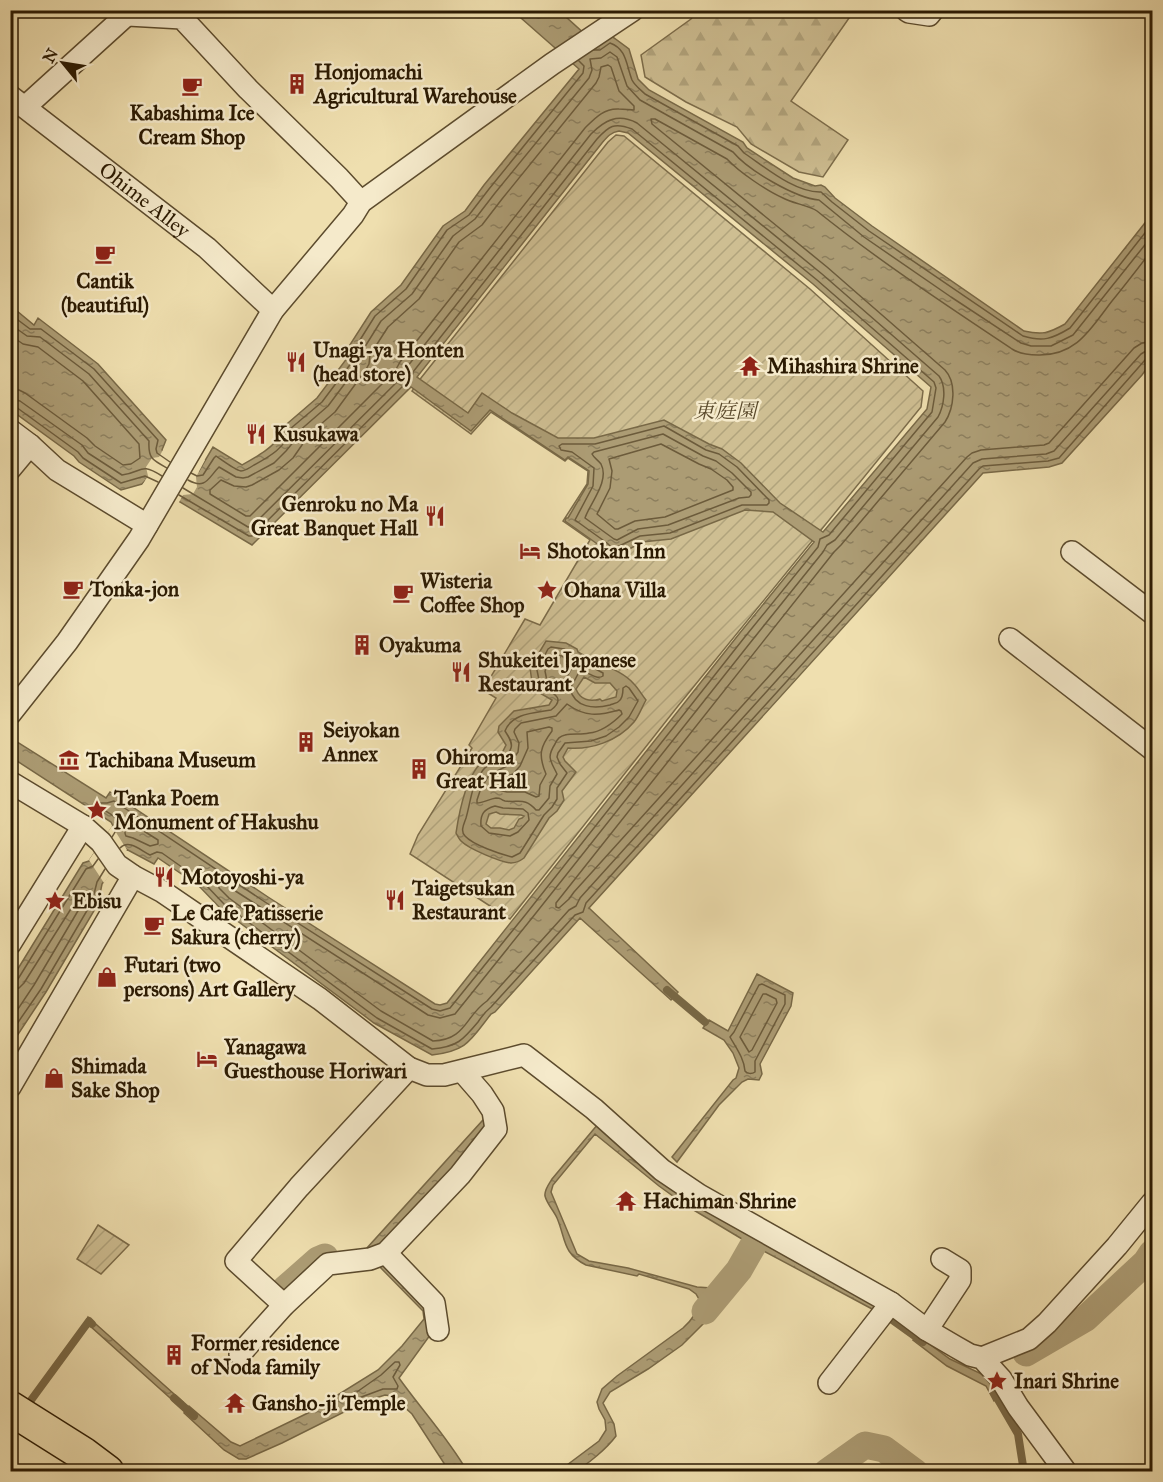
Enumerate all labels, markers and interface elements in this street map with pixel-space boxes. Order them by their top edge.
north arrow [33,33,93,93]
text: N [39,45,62,66]
place label: Honjomachi Agricultural Warehouse [312,59,517,109]
building icon: Honjomachi Agricultural Warehouse [285,72,309,96]
cafe icon: Kabashima Ice Cream Shop [180,74,204,98]
place label: Kabashima Ice Cream Shop [129,100,255,150]
street label: Ohime Alley [94,157,196,244]
cafe icon: Cantik (beautiful) [93,242,117,266]
place label: Cantik (beautiful) [61,268,149,318]
place label: Unagi-ya Honten (head store) [313,337,465,387]
restaurant icon: Unagi-ya Honten (head store) [284,350,308,374]
place label: Mihashira Shrine [767,353,919,379]
temple icon: Mihashira Shrine [738,354,762,378]
park label: 東庭園 [694,398,759,424]
place label: Kusukawa [273,421,360,447]
restaurant icon: Kusukawa [244,422,268,446]
place label: Genroku no Ma Great Banquet Hall [251,491,419,541]
restaurant icon: Genroku no Ma Great Banquet Hall [423,504,447,528]
place label: Shotokan Inn [547,538,666,564]
hotel icon: Shotokan Inn [518,539,542,563]
place label: Wisteria Coffee Shop [420,568,525,618]
place label: Tonka-jon [89,576,180,602]
cafe icon: Tonka-jon [61,577,85,601]
place label: Ohana Villa [564,577,667,603]
place icon: Ohana Villa [535,578,559,602]
cafe icon: Wisteria Coffee Shop [391,581,415,605]
place label: Oyakuma [379,632,462,658]
building icon: Oyakuma [350,633,374,657]
place label: Shukeitei Japanese Restaurant [478,647,636,697]
restaurant icon: Shukeitei Japanese Restaurant [449,660,473,684]
place label: Seiyokan Annex [321,717,400,767]
building icon: Seiyokan Annex [294,730,318,754]
place label: Ohiroma Great Hall [436,744,528,794]
place label: Tachibana Museum [85,747,256,773]
museum icon: Tachibana Museum [57,748,81,772]
building icon: Ohiroma Great Hall [407,757,431,781]
place label: Tanka Poem Monument of Hakushu [113,785,320,835]
place icon: Tanka Poem Monument of Hakushu [85,798,109,822]
place label: Motoyoshi-ya [181,864,305,890]
restaurant icon: Motoyoshi-ya [152,865,176,889]
place label: Taigetsukan Restaurant [411,875,515,925]
place label: Ebisu [72,888,123,914]
restaurant icon: Taigetsukan Restaurant [383,888,407,912]
place icon: Ebisu [43,889,67,913]
place label: Le Cafe Patisserie Sakura (cherry) [171,900,323,950]
cafe icon: Le Cafe Patisserie Sakura (cherry) [142,913,166,937]
place label: Futari (two persons) Art Gallery [123,952,296,1002]
shop icon: Futari (two persons) Art Gallery [95,965,119,989]
place label: Yanagawa Guesthouse Horiwari [223,1034,407,1084]
hotel icon: Yanagawa Guesthouse Horiwari [195,1047,219,1071]
place label: Shimada Sake Shop [71,1053,160,1103]
shop icon: Shimada Sake Shop [42,1066,66,1090]
place label: Hachiman Shrine [643,1188,796,1214]
temple icon: Hachiman Shrine [614,1189,638,1213]
place label: Former residence of Noda family [191,1330,340,1380]
building icon: Former residence of Noda family [162,1343,186,1367]
place label: Inari Shrine [1014,1368,1119,1394]
place icon: Inari Shrine [985,1369,1009,1393]
place label: Gansho-ji Temple [252,1390,406,1416]
temple icon: Gansho-ji Temple [223,1391,247,1415]

